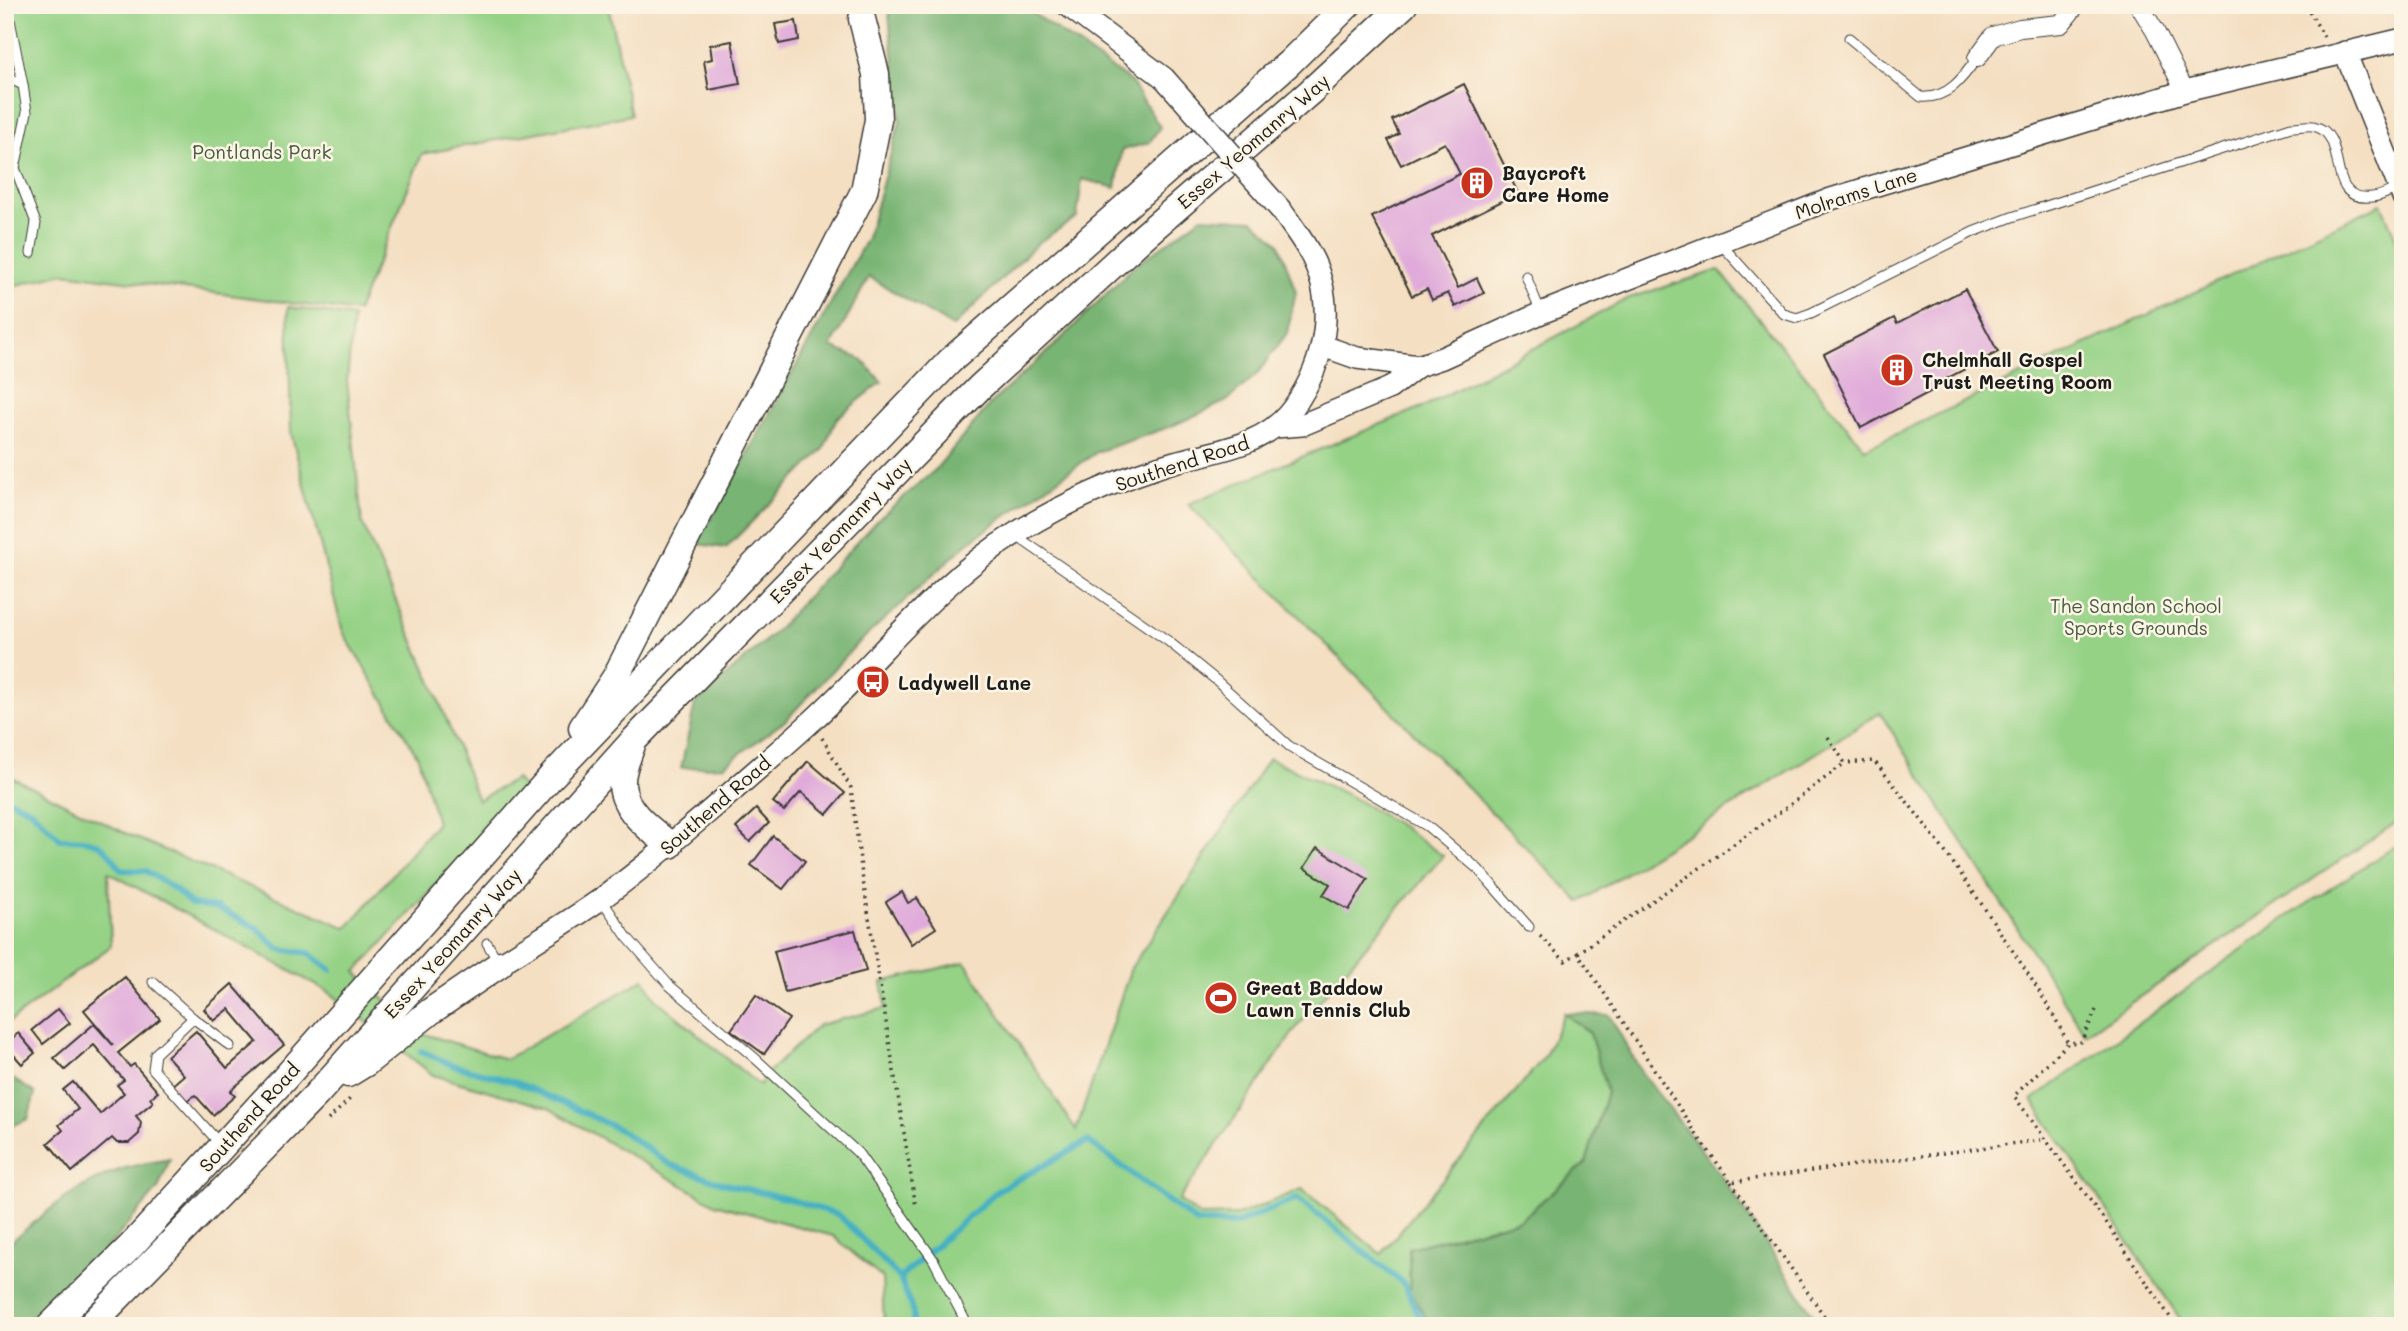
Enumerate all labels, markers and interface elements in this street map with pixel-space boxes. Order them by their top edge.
street label: Essex Yeomanry Way [1172,68,1334,214]
park label: Pontlands Park [192,139,332,164]
place label: Baycroft Care Home [1502,160,1609,207]
street label: Molrams Lane [1792,161,1920,225]
building icon: Baycroft Care Home [1458,164,1496,202]
place label: Chelmhall Gospel Trust Meeting Room [1922,347,2112,394]
building icon: Chelmhall Gospel Trust Meeting Room [1878,351,1916,389]
street label: Southend Road [1112,430,1252,496]
street label: Essex Yeomanry Way [764,452,916,608]
park label: The Sandon School Sports Grounds [2050,593,2222,640]
bus stop icon: Ladywell Lane [854,663,892,701]
place label: Ladywell Lane [898,670,1031,695]
street label: Southend Road [654,750,776,860]
street label: Essex Yeomanry Way [378,863,526,1023]
place label: Great Baddow Lawn Tennis Club [1246,975,1410,1022]
sports icon: Great Baddow Lawn Tennis Club [1202,979,1240,1017]
street label: Southend Road [193,1057,305,1177]

